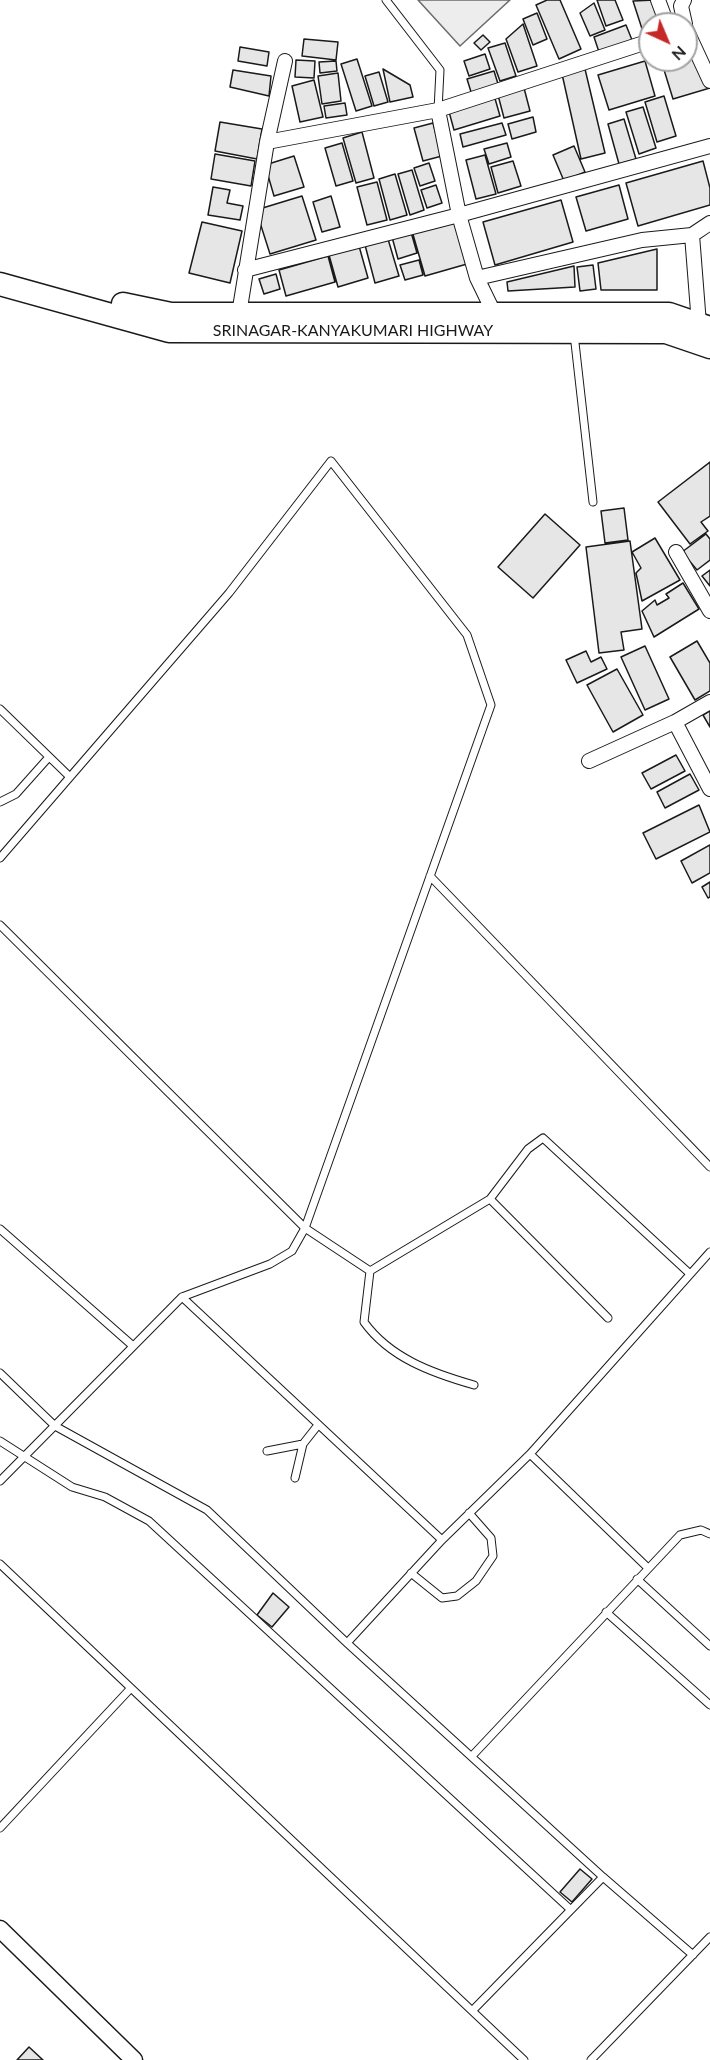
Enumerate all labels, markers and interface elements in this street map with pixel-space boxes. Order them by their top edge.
north arrow [638,12,698,72]
text: N [668,43,691,65]
street label: SRINAGAR-KANYAKUMARI HIGHWAY [213,321,493,341]

